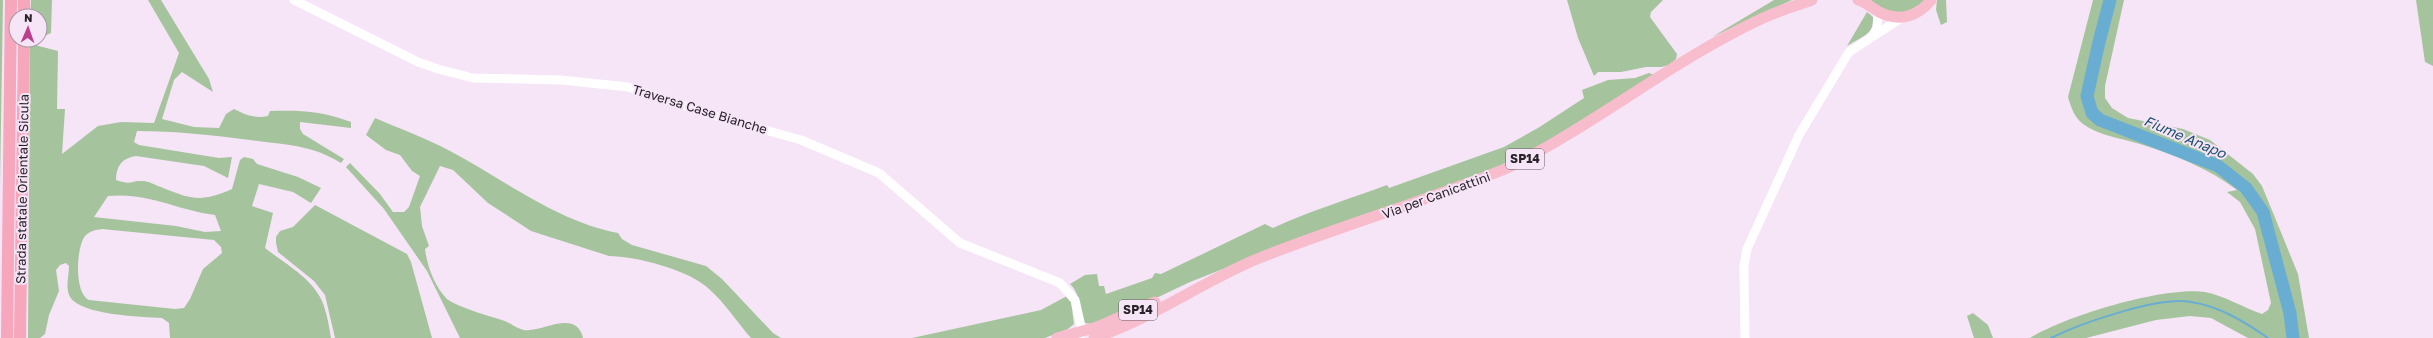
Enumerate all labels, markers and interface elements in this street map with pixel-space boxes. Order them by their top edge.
north arrow [8,8,48,48]
text: N [24,11,33,24]
street label: Traversa Case Bianche [631,81,769,137]
street label: Strada statale Orientale Sicula [12,94,32,284]
water label: Fiume Anapo [2142,112,2230,162]
road number: SP14 [1506,149,1544,169]
street label: Via per Canicattini [1380,168,1492,222]
road number: SP14 [1119,300,1157,320]

